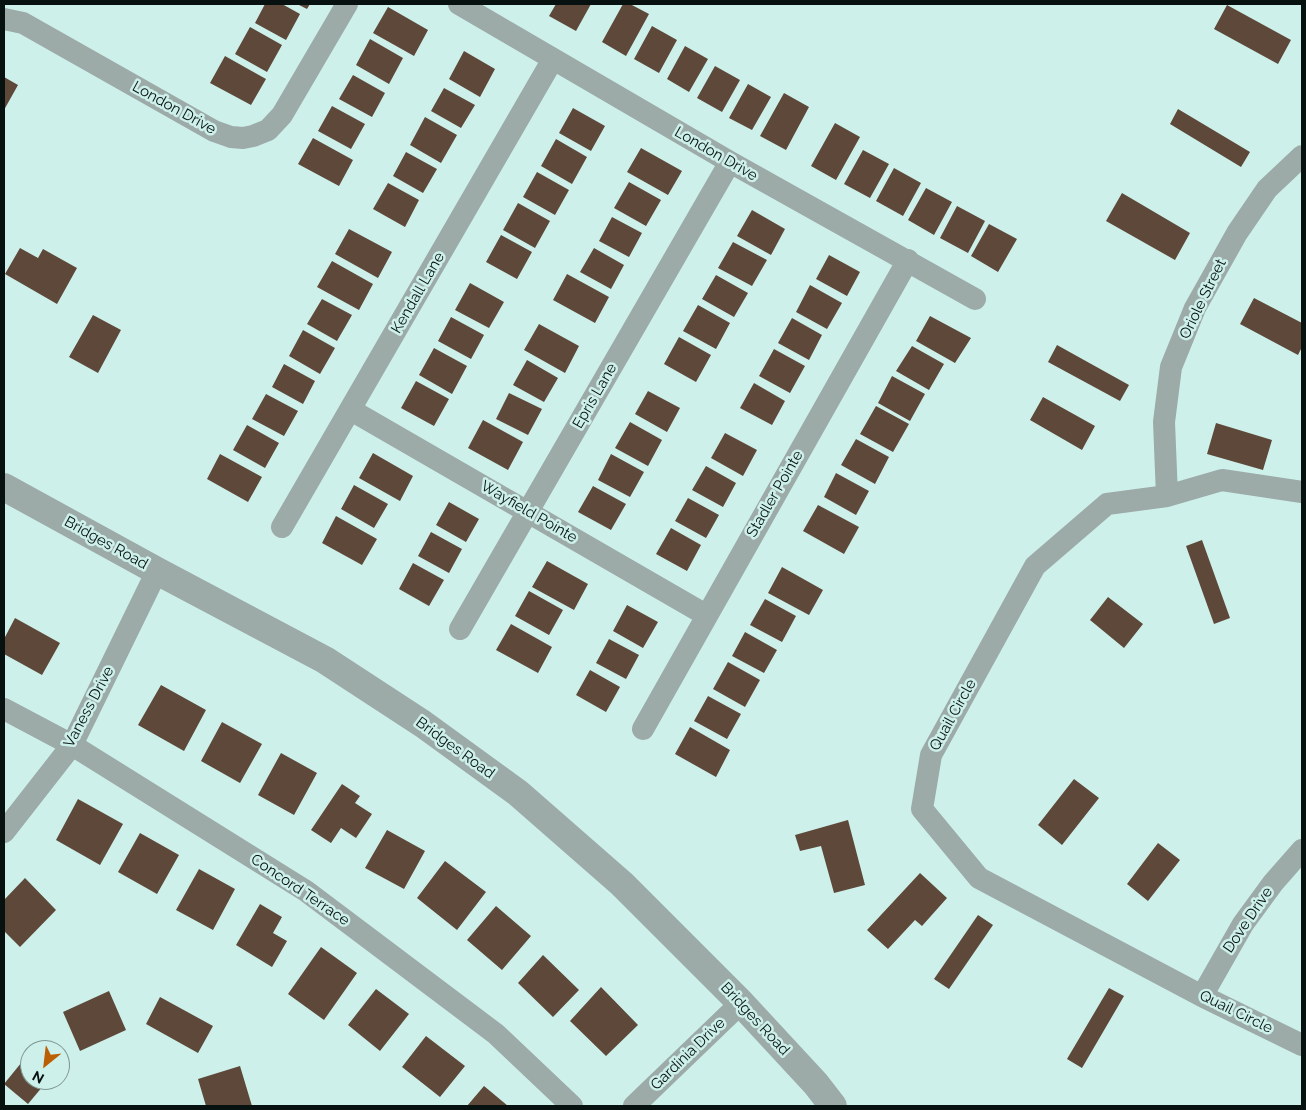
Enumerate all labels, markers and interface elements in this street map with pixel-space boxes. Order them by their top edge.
street label: London Drive [129,78,219,138]
street label: London Drive [671,123,761,185]
street label: Kendall Lane [388,249,448,337]
street label: Oriole Street [1176,256,1230,342]
street label: Epris Lane [569,360,621,432]
street label: Stadler Pointe [743,447,807,541]
street label: Wayfield Pointe [478,477,580,547]
street label: Bridges Road [61,513,151,573]
street label: Vaness Drive [60,663,118,751]
street label: Quail Circle [926,676,980,754]
street label: Bridges Road [412,713,498,783]
street label: Concord Terrace [247,850,353,930]
street label: Dove Drive [1219,884,1277,956]
street label: Bridges Road [717,979,793,1059]
street label: Quail Circle [1196,987,1276,1037]
street label: Gardinia Drive [647,1014,729,1094]
north arrow [20,1040,70,1090]
text: N [30,1068,47,1087]

